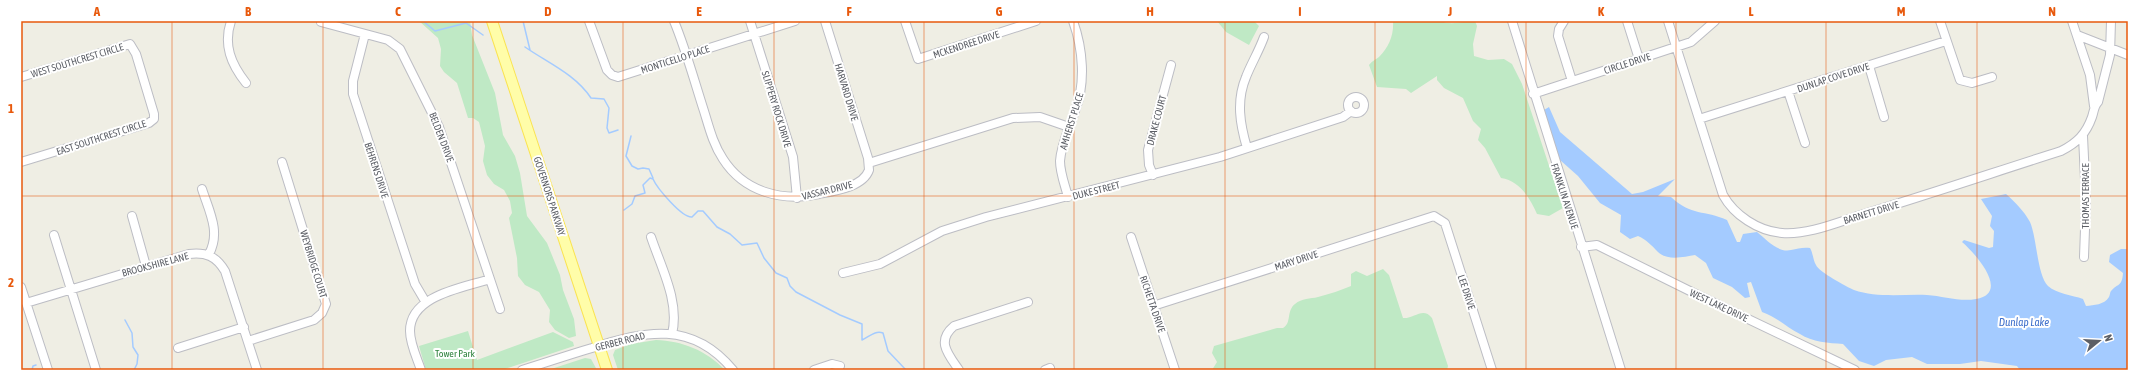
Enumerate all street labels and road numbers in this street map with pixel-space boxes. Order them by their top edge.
street label: MCKENDREE DRIVE [932,28,1001,60]
street label: WEST SOUTHCREST CIRCLE [30,41,125,80]
street label: MONTICELLO PLACE [640,43,711,76]
street label: CIRCLE DRIVE [1603,51,1653,76]
street label: DUNLAP COVE DRIVE [1796,60,1871,94]
street label: HARVARD DRIVE [833,62,861,123]
street label: SLIPPERY ROCK DRIVE [760,70,794,149]
street label: AMHERST PLACE [1058,91,1086,151]
street label: DRAKE COURT [1145,93,1169,146]
street label: BELDEN DRIVE [427,111,456,164]
street label: EAST SOUTHCREST CIRCLE [55,118,148,157]
street label: BEHRENS DRIVE [362,141,391,200]
street label: GOVERNORS PARKWAY [532,155,568,238]
street label: FRANKLIN AVENUE [1549,162,1581,231]
street label: THOMAS TERRACE [2080,163,2091,229]
street label: VASSAR DRIVE [801,179,854,202]
street label: DUKE STREET [1071,179,1122,202]
street label: BARNETT DRIVE [1842,199,1901,226]
street label: WEYBRIDGE COURT [298,229,329,300]
street label: MARY DRIVE [1273,248,1320,273]
street label: BROOKSHIRE LANE [121,250,190,279]
street label: LEE DRIVE [1456,273,1478,312]
street label: RICHETTA DRIVE [1138,274,1168,335]
street label: WEST LAKE DRIVE [1688,287,1750,324]
street label: GERBER ROAD [594,330,647,353]

